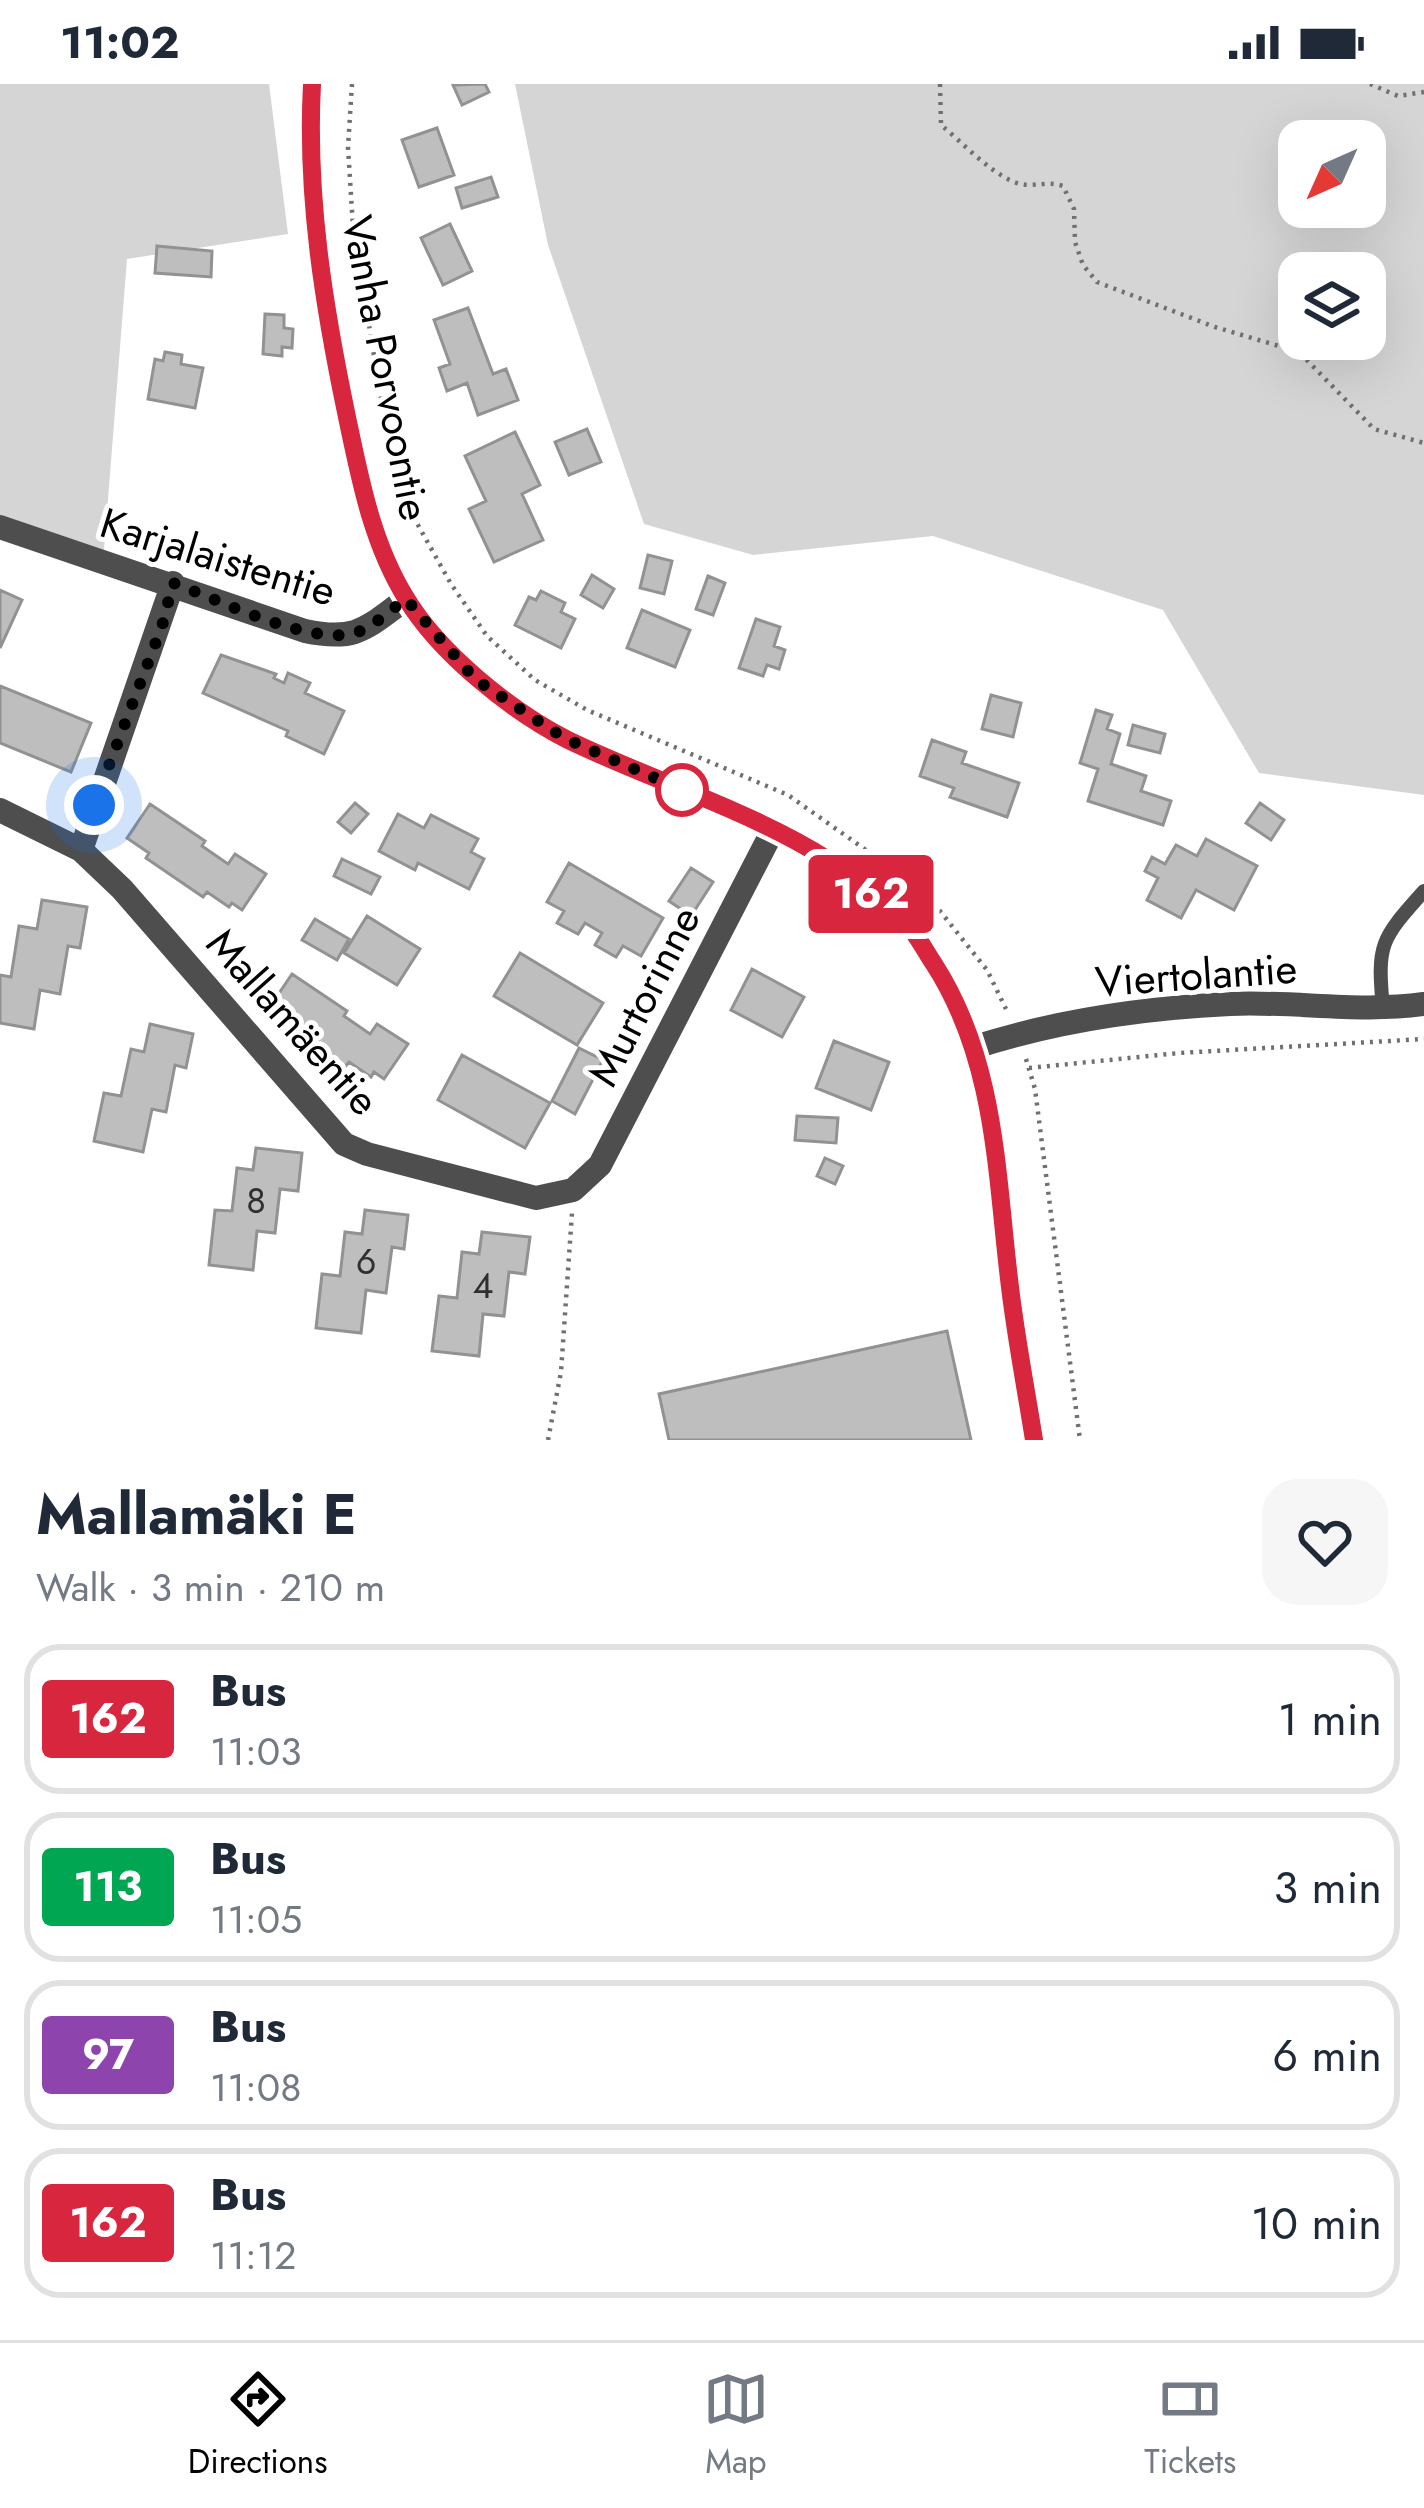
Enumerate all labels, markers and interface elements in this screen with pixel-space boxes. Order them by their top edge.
text: 11:02 [60,10,180,75]
north arrow [1278,120,1386,228]
map controls [1278,120,1386,360]
street label: Vanha Porvoontie [327,210,445,526]
button: layers [1278,252,1386,360]
street label: Karjalaistentie [93,492,343,622]
unlabelled marker [657,765,707,815]
your location [64,775,124,835]
line badge: 162 [802,855,940,933]
text: 162 [832,863,910,924]
street label: Murtorinne [573,895,715,1097]
street label: Mallamäentie [192,915,394,1129]
street label: Viertolantie [1093,938,1299,1012]
house number: 8 [246,1174,266,1226]
house number: 6 [356,1235,376,1287]
house number: 4 [473,1259,494,1311]
text: Mallamäki E [36,1473,357,1555]
button: heart [1262,1479,1388,1605]
text: Walk · 3 min · 210 m [36,1559,385,1616]
text: Bus [210,1658,286,1723]
text: 1 min [1278,1687,1382,1752]
text: 162 [69,1688,147,1749]
text: 11:03 [210,1723,302,1780]
text: Bus [210,1826,286,1891]
text: 3 min [1274,1855,1382,1920]
text: 113 [74,1856,142,1917]
text: 11:05 [210,1891,302,1948]
text: Bus [210,1994,286,2059]
text: 6 min [1272,2023,1382,2088]
text: 97 [82,2024,134,2085]
text: 11:08 [210,2059,302,2116]
text: Bus [210,2162,286,2227]
text: 10 min [1251,2191,1382,2256]
text: 162 [69,2192,147,2253]
text: 11:12 [210,2227,297,2284]
tab: Directions [188,2366,327,2485]
tab: Map [703,2366,769,2485]
tab: Tickets [1144,2366,1236,2485]

